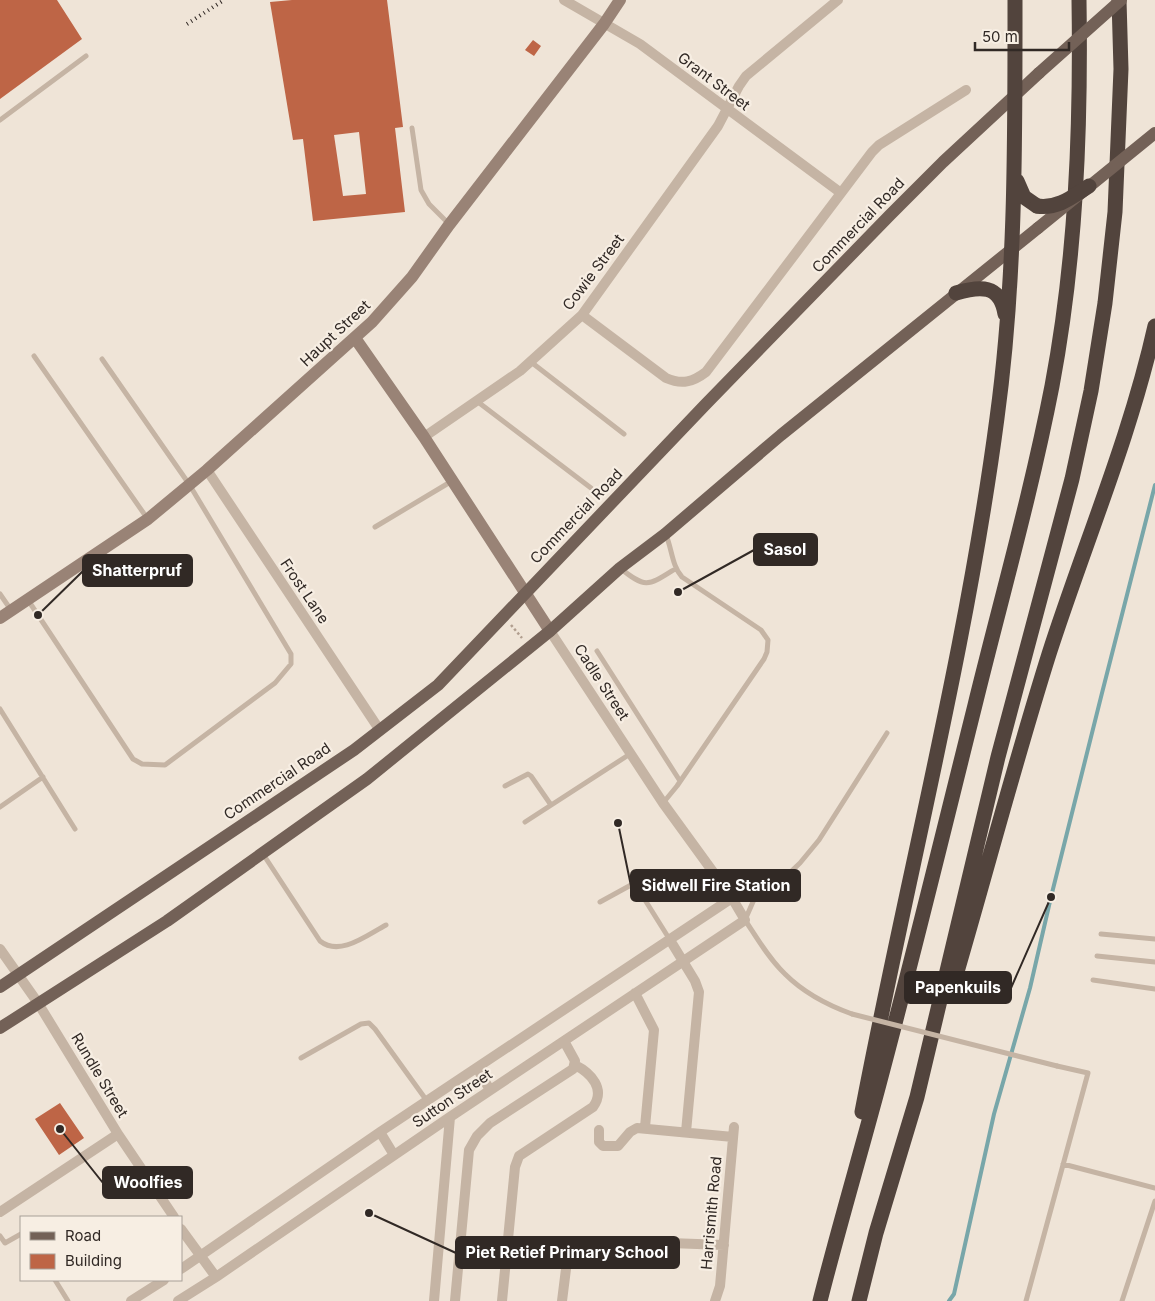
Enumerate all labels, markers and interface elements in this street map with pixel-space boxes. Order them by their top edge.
scale bar [975,20,1069,52]
text: 50 m [982,27,1018,46]
street label: Grant Street [674,48,754,114]
street label: Commercial Road [808,173,908,277]
street label: Cowie Street [558,230,628,314]
street label: Haupt Street [296,296,374,370]
street label: Commercial Road [526,464,626,568]
callout: Sasol [754,534,817,565]
text: Sasol [764,539,806,559]
callout: Shatterpruf [83,555,192,586]
street label: Frost Lane [276,555,334,627]
text: Shatterpruf [92,560,183,580]
street label: Cadle Street [570,640,634,724]
street label: Commercial Road [220,738,334,824]
callout: Sidwell Fire Station [631,870,800,901]
text: Sidwell Fire Station [641,875,791,895]
callout: Papenkuils [905,972,1011,1003]
text: Papenkuils [915,977,1001,997]
street label: Rundle Street [67,1029,133,1121]
street label: Sutton Street [408,1064,496,1132]
street label: Harrismith Road [697,1155,725,1271]
callout: Woolfies [103,1167,192,1198]
text: Woolfies [113,1172,183,1192]
legend [20,1216,182,1281]
text: Road [65,1226,101,1245]
callout: Piet Retief Primary School [456,1237,679,1268]
text: Piet Retief Primary School [466,1242,668,1262]
text: Building [65,1251,122,1270]

